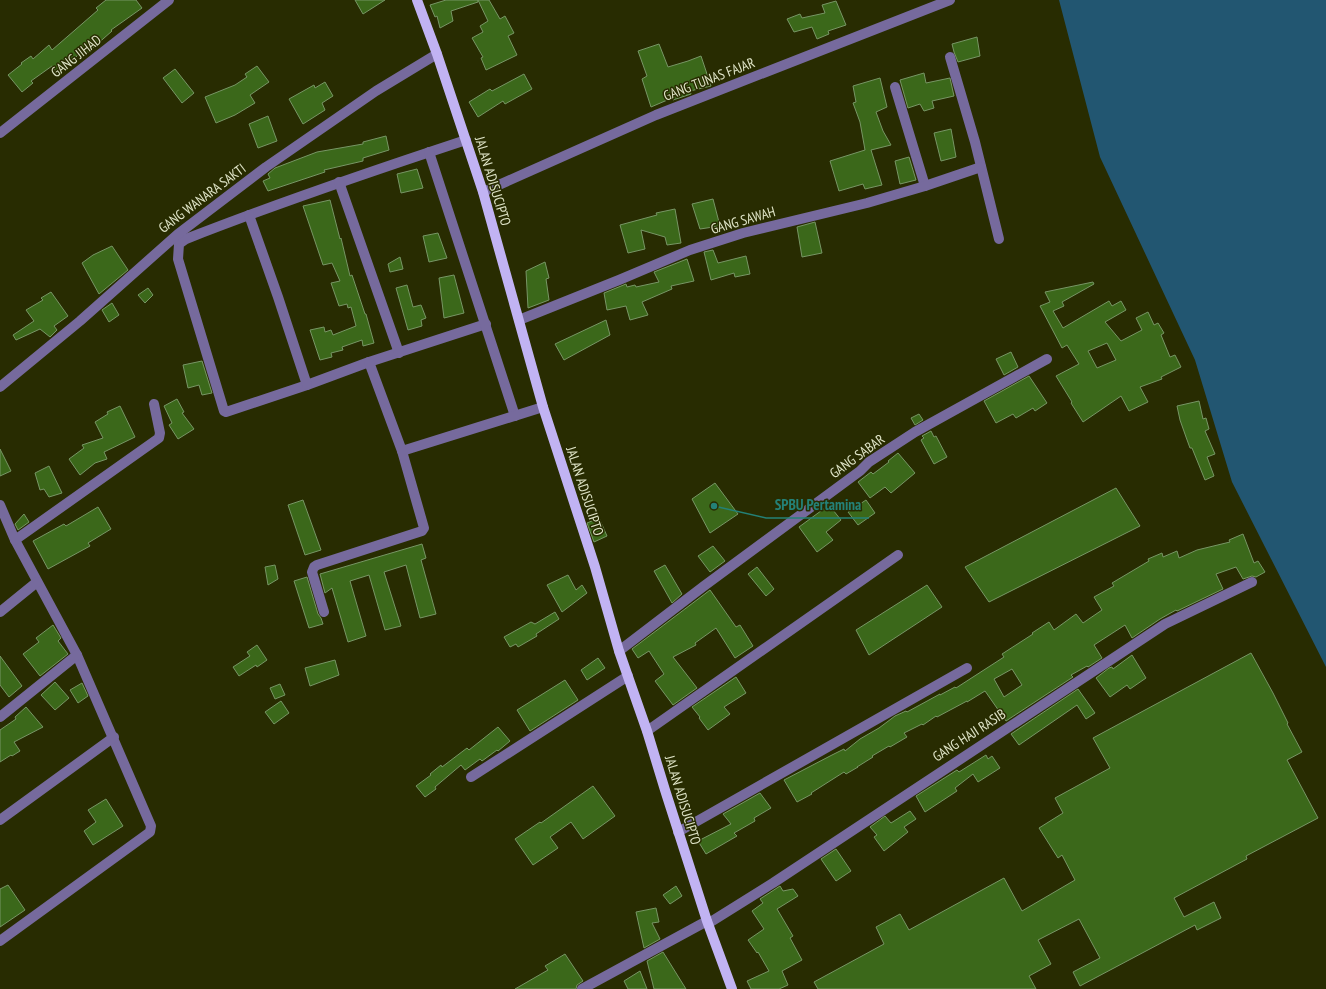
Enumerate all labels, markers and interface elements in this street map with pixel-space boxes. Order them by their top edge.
street label: GANG JIHAD [47,31,105,81]
street label: GANG TUNAS FAJAR [661,53,757,105]
street label: JALAN ADISUCIPTO [471,133,515,228]
street label: GANG WANARA SAKTI [155,159,249,237]
street label: GANG SAWAH [709,202,777,238]
street label: GANG SABAR [826,430,888,482]
street label: JALAN ADISUCIPTO [562,443,608,538]
callout: SPBU Pertamina [766,491,869,518]
text: SPBU Pertamina [775,495,861,514]
street label: GANG HAJI RASIB [929,705,1009,765]
street label: JALAN ADISUCIPTO [661,752,705,847]

